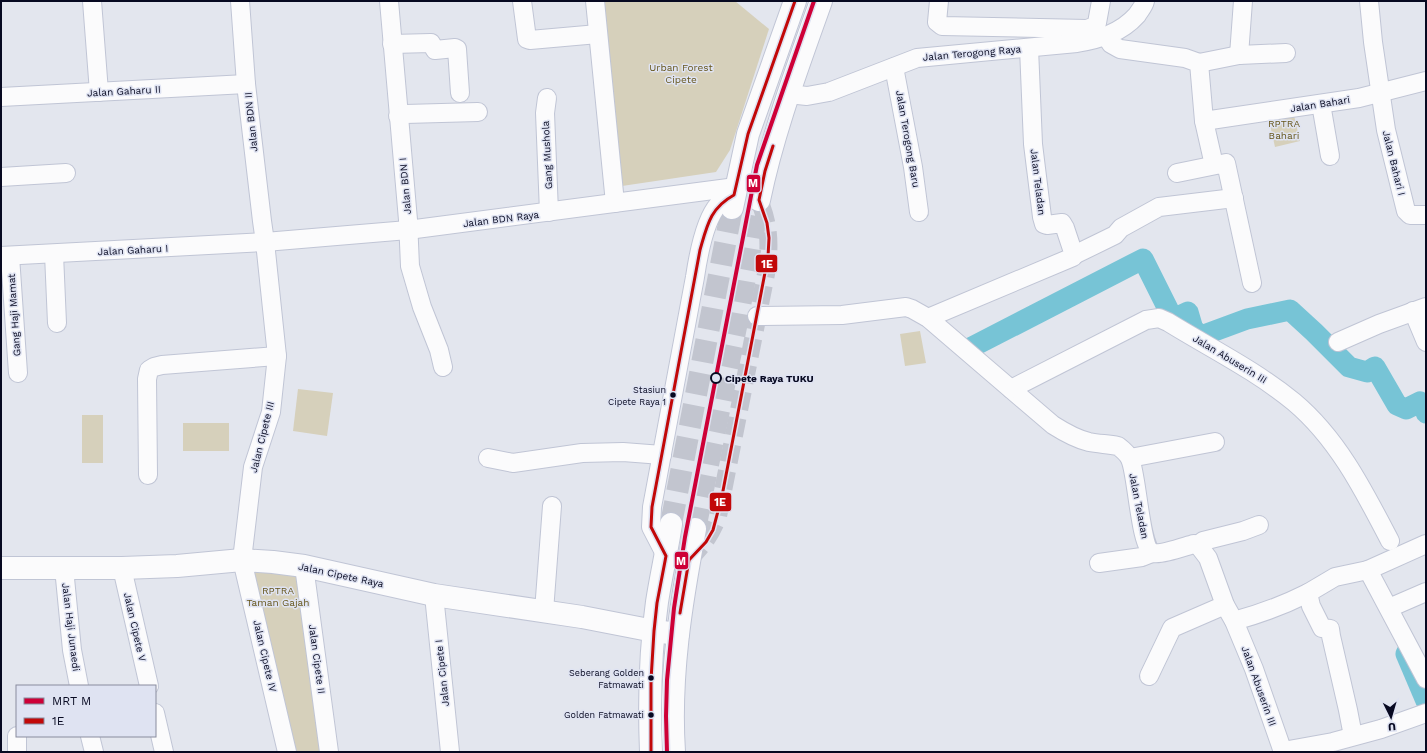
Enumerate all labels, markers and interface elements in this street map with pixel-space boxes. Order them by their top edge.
street label: Jalan Terogong Raya [922,43,1022,63]
park label: Urban Forest Cipete [649,62,713,85]
street label: Jalan Gaharu II [87,84,161,98]
street label: Jalan Terogong Baru [894,90,922,188]
street label: Jalan BDN II [242,92,260,152]
street label: Jalan Bahari [1289,94,1351,114]
park label: RPTRA Bahari [1268,118,1300,141]
street label: Gang Mushola [540,120,554,190]
street label: Jalan Bahari I [1381,129,1407,197]
street label: Jalan Teladan [1028,148,1048,216]
street label: Jalan BDN I [397,157,413,215]
line badge: M [746,174,761,193]
text: M [748,177,758,190]
street label: Jalan BDN Raya [462,209,540,229]
street label: Jalan Gaharu I [97,243,169,257]
line badge: 1E [755,254,778,273]
text: 1E [761,258,773,271]
street label: Gang Haji Mamat [6,273,22,357]
street label: Jalan Abuserin III [1191,333,1269,385]
marker: Cipete Raya TUKU [710,372,722,384]
place label: Cipete Raya TUKU [725,373,814,384]
place label: Stasiun Cipete Raya 1 [608,385,666,407]
marker: Stasiun Cipete Raya 1 [668,390,678,400]
street label: Jalan Cipete III [248,400,276,474]
street label: Jalan Teladan [1127,472,1151,540]
line badge: 1E [709,492,732,512]
text: 1E [714,496,726,509]
line badge: M [674,551,689,570]
text: M [676,555,686,568]
street label: Jalan Cipete Raya [297,561,385,589]
street label: Jalan Haji Junaedi [60,582,82,672]
park label: RPTRA Taman Gajah [247,585,309,608]
street label: Jalan Cipete V [122,591,148,663]
street label: Jalan Cipete IV [251,619,279,694]
street label: Jalan Cipete II [307,623,327,695]
street label: Jalan Cipete I [433,639,451,707]
street label: Jalan Abuserin III [1239,644,1279,728]
place label: Seberang Golden Fatmawati [569,668,644,690]
marker: Seberang Golden Fatmawati [646,673,656,683]
legend [16,685,156,737]
text: MRT M [52,694,91,708]
north arrow [1371,697,1411,737]
place label: Golden Fatmawati [564,710,644,720]
marker: Golden Fatmawati [646,710,656,720]
text: 1E [52,714,65,728]
text: U [1387,720,1396,733]

